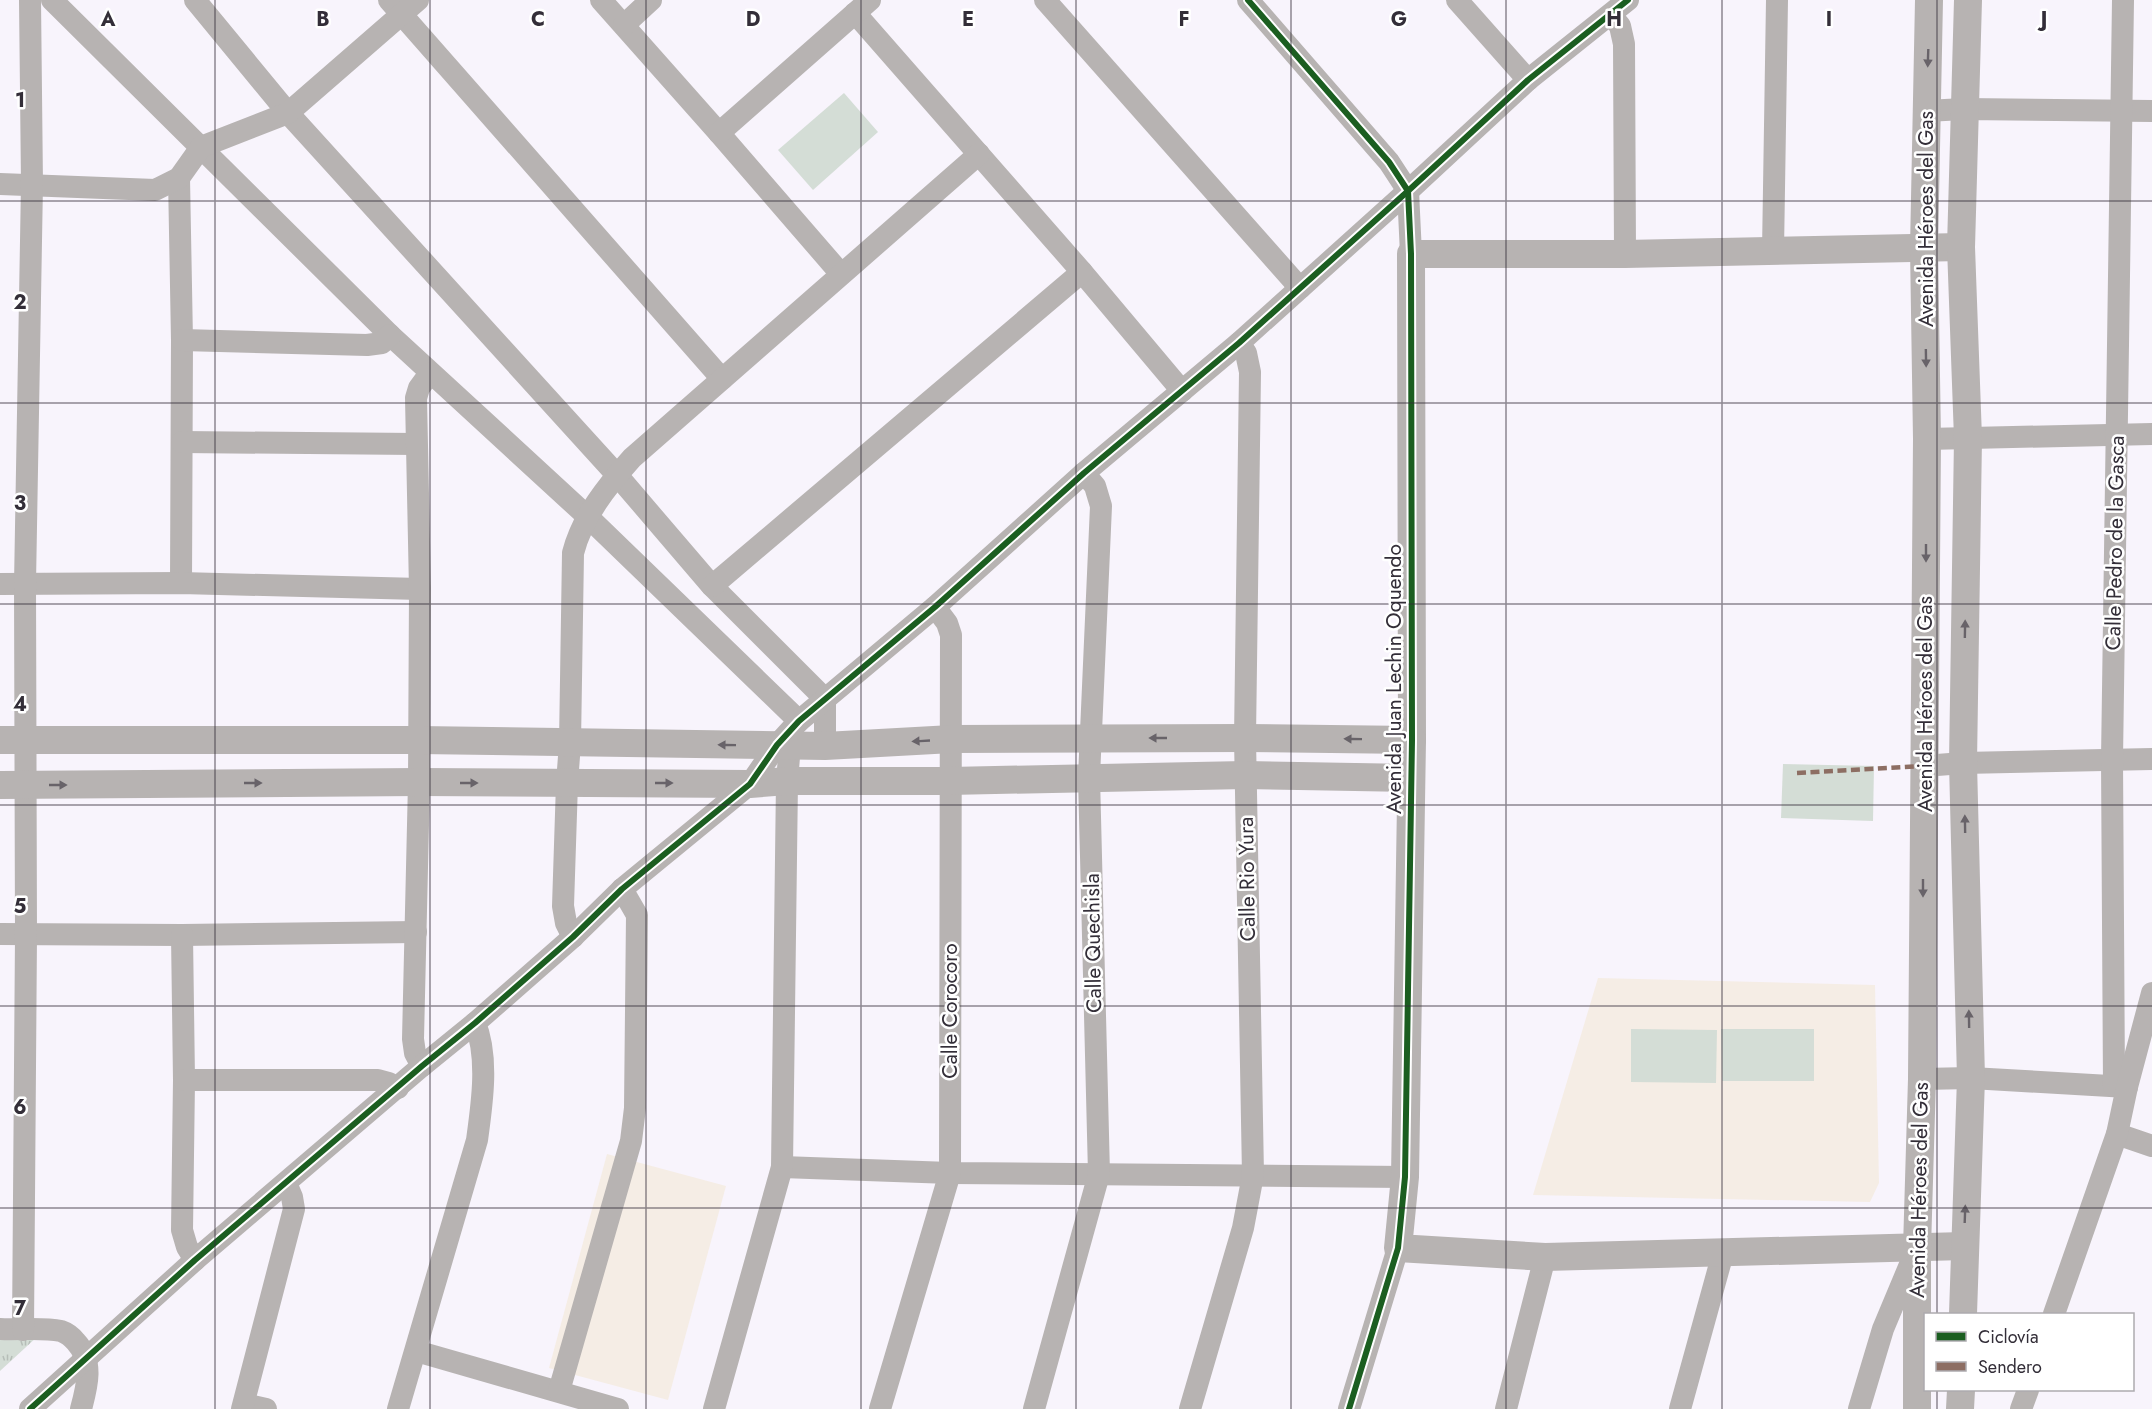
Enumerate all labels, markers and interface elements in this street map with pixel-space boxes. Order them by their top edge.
text: A [100,5,116,34]
text: B [316,5,330,34]
text: C [531,5,545,34]
text: D [746,5,760,34]
text: E [962,5,974,34]
text: F [1178,5,1190,34]
text: G [1391,5,1407,34]
text: H [1606,5,1622,34]
text: I [1826,5,1832,34]
text: J [2037,5,2047,34]
one-way arrow [1923,49,1932,68]
text: 1 [15,86,25,115]
street label: Avenida Héroes del Gas [1911,111,1941,327]
text: 2 [13,288,27,317]
one-way arrow [1921,349,1930,368]
street label: Calle Pedro de la Gasca [2098,435,2132,651]
text: 3 [14,489,26,518]
street label: Avenida Juan Lechin Oquendo [1379,544,1409,814]
one-way arrow [1921,544,1931,563]
street label: Avenida Héroes del Gas [1910,596,1940,812]
one-way arrow [1960,620,1970,639]
text: 4 [13,690,27,719]
one-way arrow [1149,733,1168,743]
one-way arrow [1344,734,1363,744]
one-way arrow [912,736,931,745]
one-way arrow [717,740,736,750]
one-way arrow [244,778,263,788]
one-way arrow [460,778,479,787]
one-way arrow [655,779,674,788]
one-way arrow [49,780,68,790]
one-way arrow [1960,815,1970,834]
street label: Calle Rio Yura [1231,816,1263,942]
street label: Calle Quechisla [1077,873,1109,1013]
one-way arrow [1919,878,1928,897]
text: 5 [14,892,27,921]
street label: Calle Corocoro [935,943,965,1079]
one-way arrow [1964,1010,1974,1029]
street label: Avenida Héroes del Gas [1902,1082,1936,1298]
text: 6 [13,1093,27,1122]
one-way arrow [1961,1205,1970,1224]
text: 7 [14,1294,27,1323]
legend [1924,1313,2134,1391]
text: Ciclovía [1978,1324,2039,1350]
text: Sendero [1978,1354,2042,1380]

